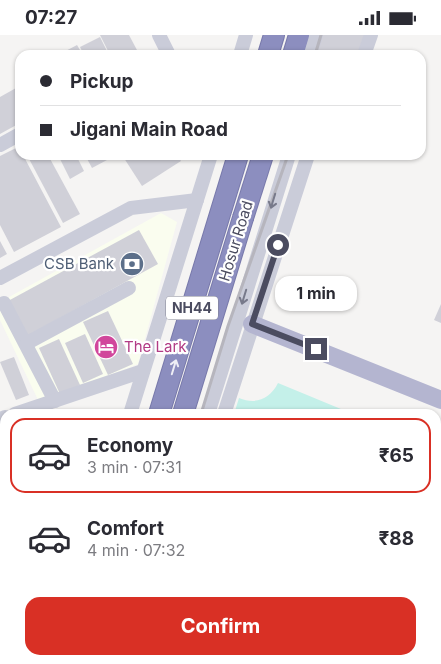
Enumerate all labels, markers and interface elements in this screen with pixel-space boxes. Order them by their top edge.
text: 07:27 [25,6,77,29]
text: Pickup [70,70,133,93]
text: Jigani Main Road [70,118,228,141]
one-way arrow [268,193,278,209]
street label: Hosur Road [214,198,257,283]
route start [267,234,289,256]
bank icon: CSB Bank [119,251,145,277]
place label: CSB Bank [44,254,115,273]
callout: 1 min [275,277,357,311]
text: 1 min [296,283,336,303]
one-way arrow [238,288,248,304]
road number: NH44 [166,297,218,319]
hotel icon: The Lark [93,334,119,360]
place label: The Lark [124,337,187,356]
route end [305,338,327,360]
one-way arrow [169,360,179,376]
icon: car [27,433,72,478]
text: Economy [87,434,173,457]
text: ₹65 [379,444,414,467]
text: 3 min · 07:31 [87,457,182,477]
icon: car [27,516,72,561]
text: Comfort [87,517,164,540]
text: ₹88 [378,527,414,550]
text: 4 min · 07:32 [87,540,185,560]
button: Confirm [25,597,416,655]

